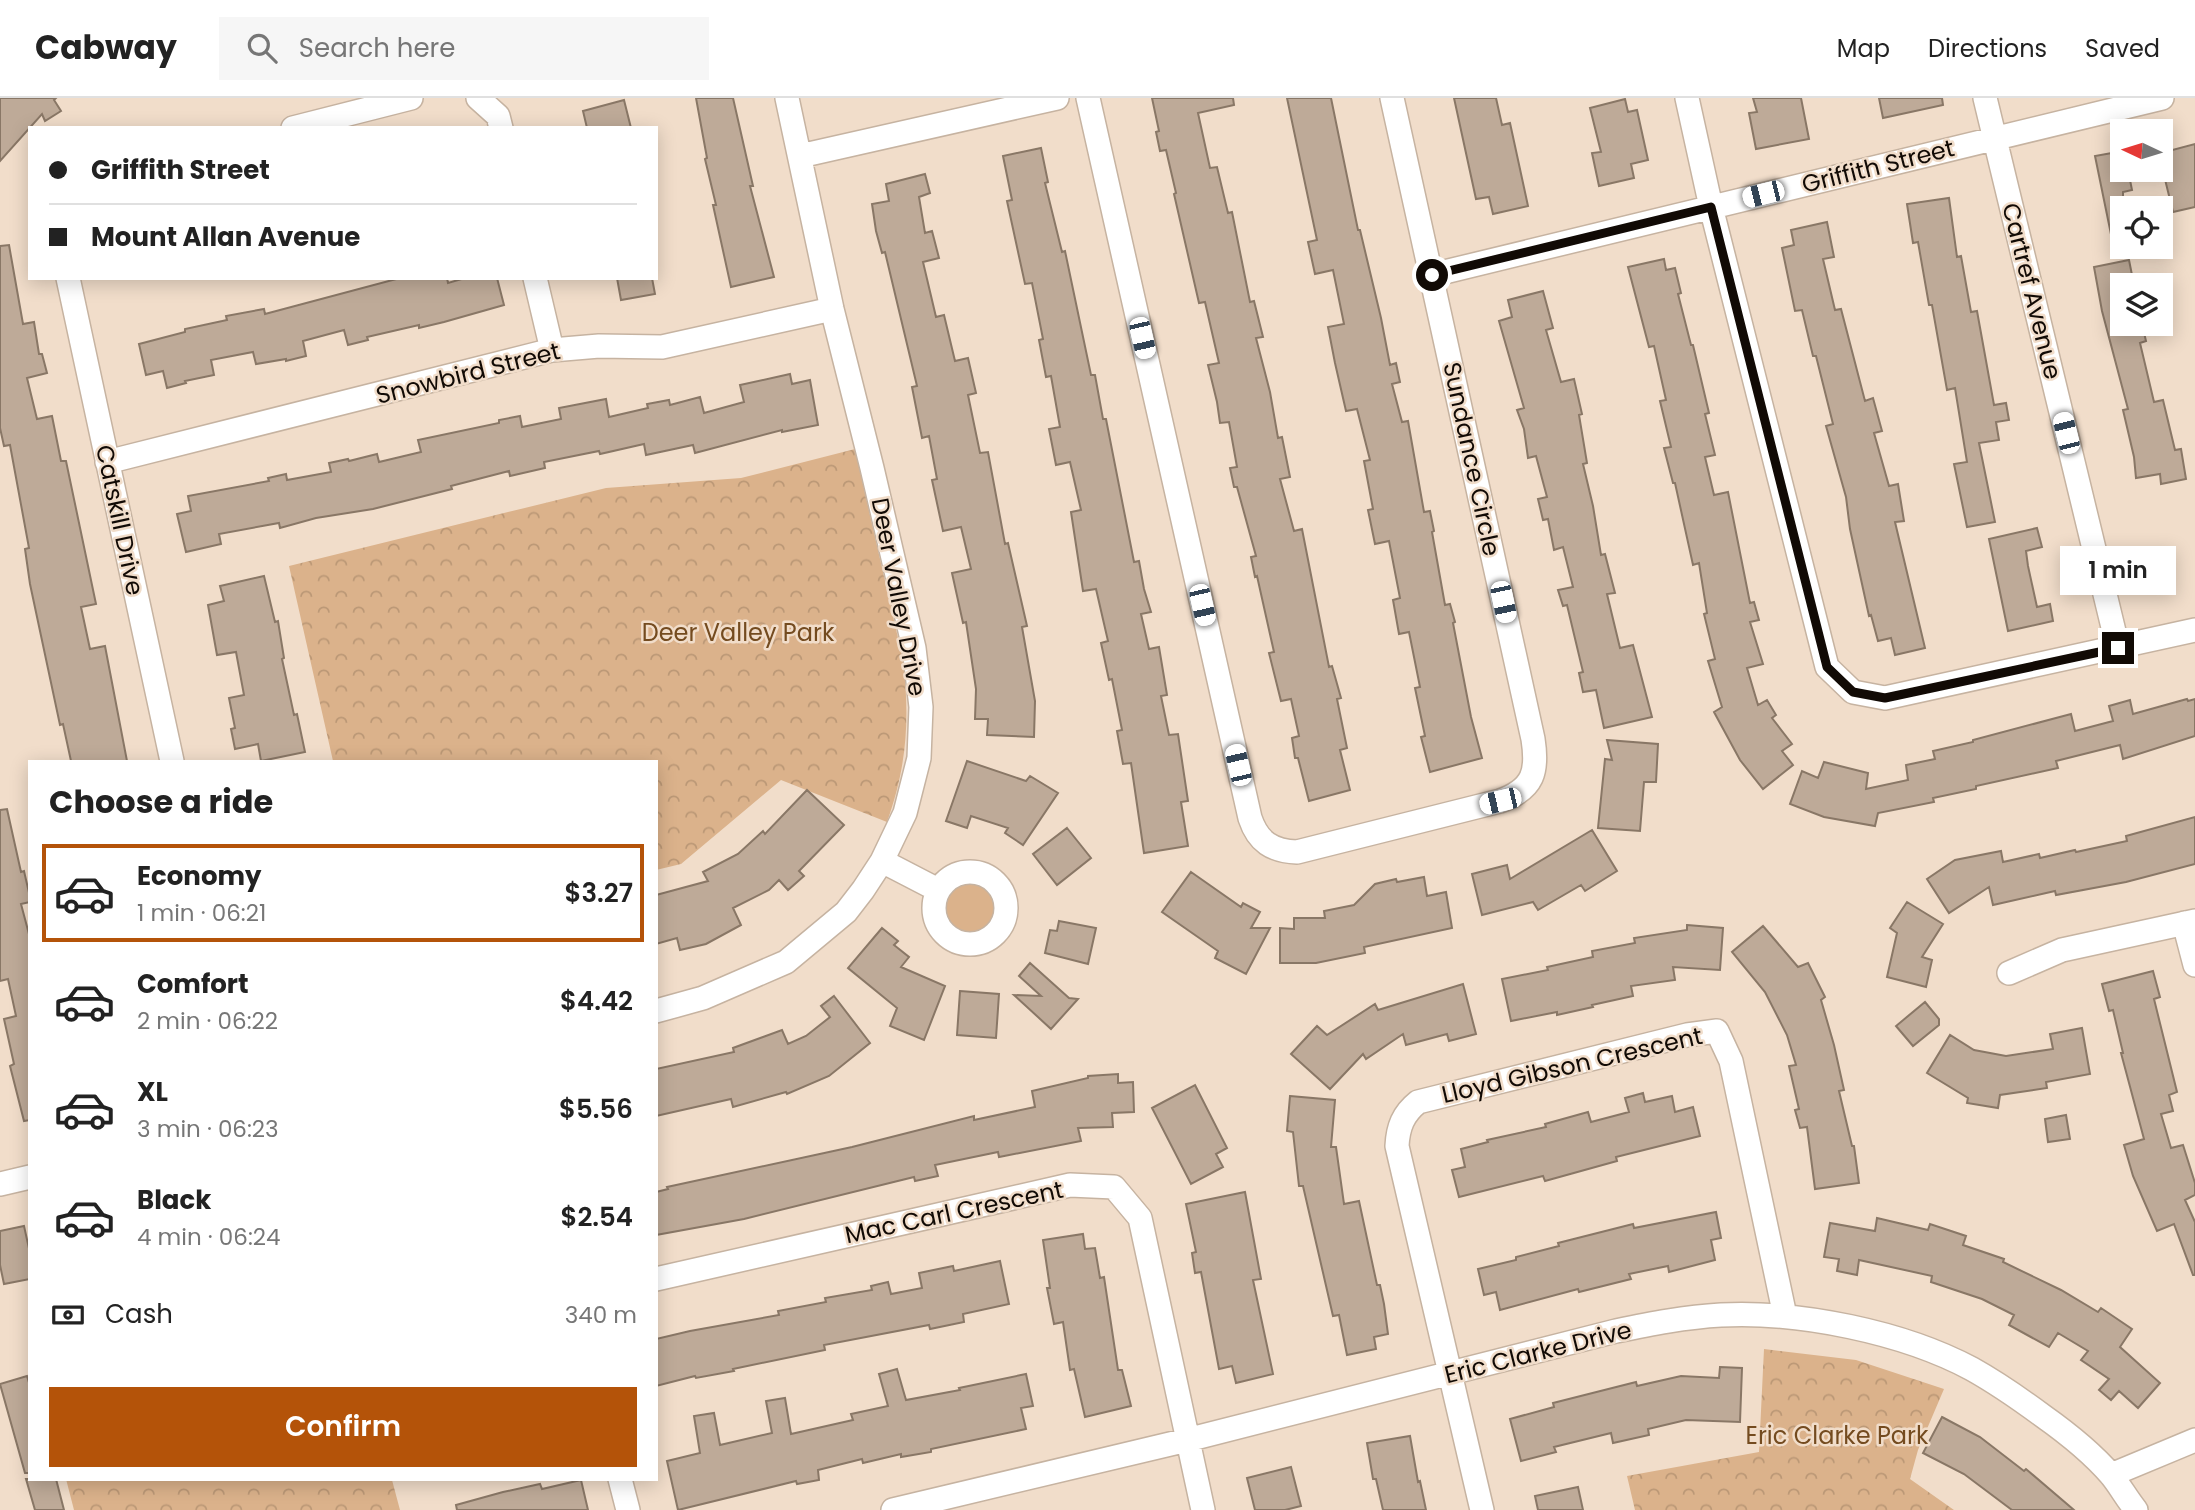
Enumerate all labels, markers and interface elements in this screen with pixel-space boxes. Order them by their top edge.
search box [219,17,709,80]
text: Cabway [35,24,177,71]
icon: search [243,29,281,67]
text: Search here [299,30,455,66]
text: Map [1837,32,1890,65]
text: Directions [1928,32,2047,65]
text: Saved [2085,32,2160,65]
north arrow [2110,119,2174,182]
map controls [2110,119,2173,336]
street label: Griffith Street [1798,131,1958,201]
text: Griffith Street [91,152,270,188]
car [1741,179,1786,209]
button: locate [2110,196,2173,259]
street label: Cartref Avenue [1994,199,2070,383]
text: Mount Allan Avenue [91,219,360,255]
route start [1416,259,1448,291]
button: layers [2110,273,2173,336]
car [1128,315,1157,361]
street label: Snowbird Street [373,334,563,412]
street label: Sundance Circle [1435,359,1509,559]
car [2051,410,2082,456]
street label: Catskill Drive [88,442,152,598]
street label: Deer Valley Drive [864,495,934,699]
callout: 1 min [2060,546,2176,596]
text: 1 min [2088,554,2148,586]
car [1489,579,1518,625]
car [1188,582,1217,628]
park label: Deer Valley Park [642,616,835,649]
route end [2102,632,2134,664]
car [1224,742,1253,788]
text: Choose a ride [49,779,273,824]
car [1478,786,1523,816]
text: Economy [137,858,261,894]
icon: car [53,862,116,925]
text: $3.27 [564,875,633,911]
text: 1 min · 06:21 [137,897,266,929]
text: Comfort [137,966,249,1002]
icon: car [53,970,116,1033]
text: $4.42 [560,983,633,1019]
text: 2 min · 06:22 [137,1005,278,1037]
street label: Lloyd Gibson Crescent [1438,1019,1706,1111]
text: XL [137,1074,168,1110]
icon: car [53,1078,116,1141]
text: $5.56 [559,1091,633,1127]
text: 3 min · 06:23 [137,1113,279,1145]
street label: Mac Carl Crescent [842,1173,1066,1251]
text: Black [137,1182,211,1218]
icon: car [53,1186,116,1249]
text: $2.54 [560,1199,633,1235]
text: 4 min · 06:24 [137,1221,280,1253]
icon: cash [49,1296,87,1334]
text: Cash [105,1296,173,1332]
text: 340 m [565,1299,637,1331]
street label: Eric Clarke Drive [1441,1313,1635,1391]
button: Confirm [49,1387,637,1467]
park label: Eric Clarke Park [1746,1419,1929,1452]

